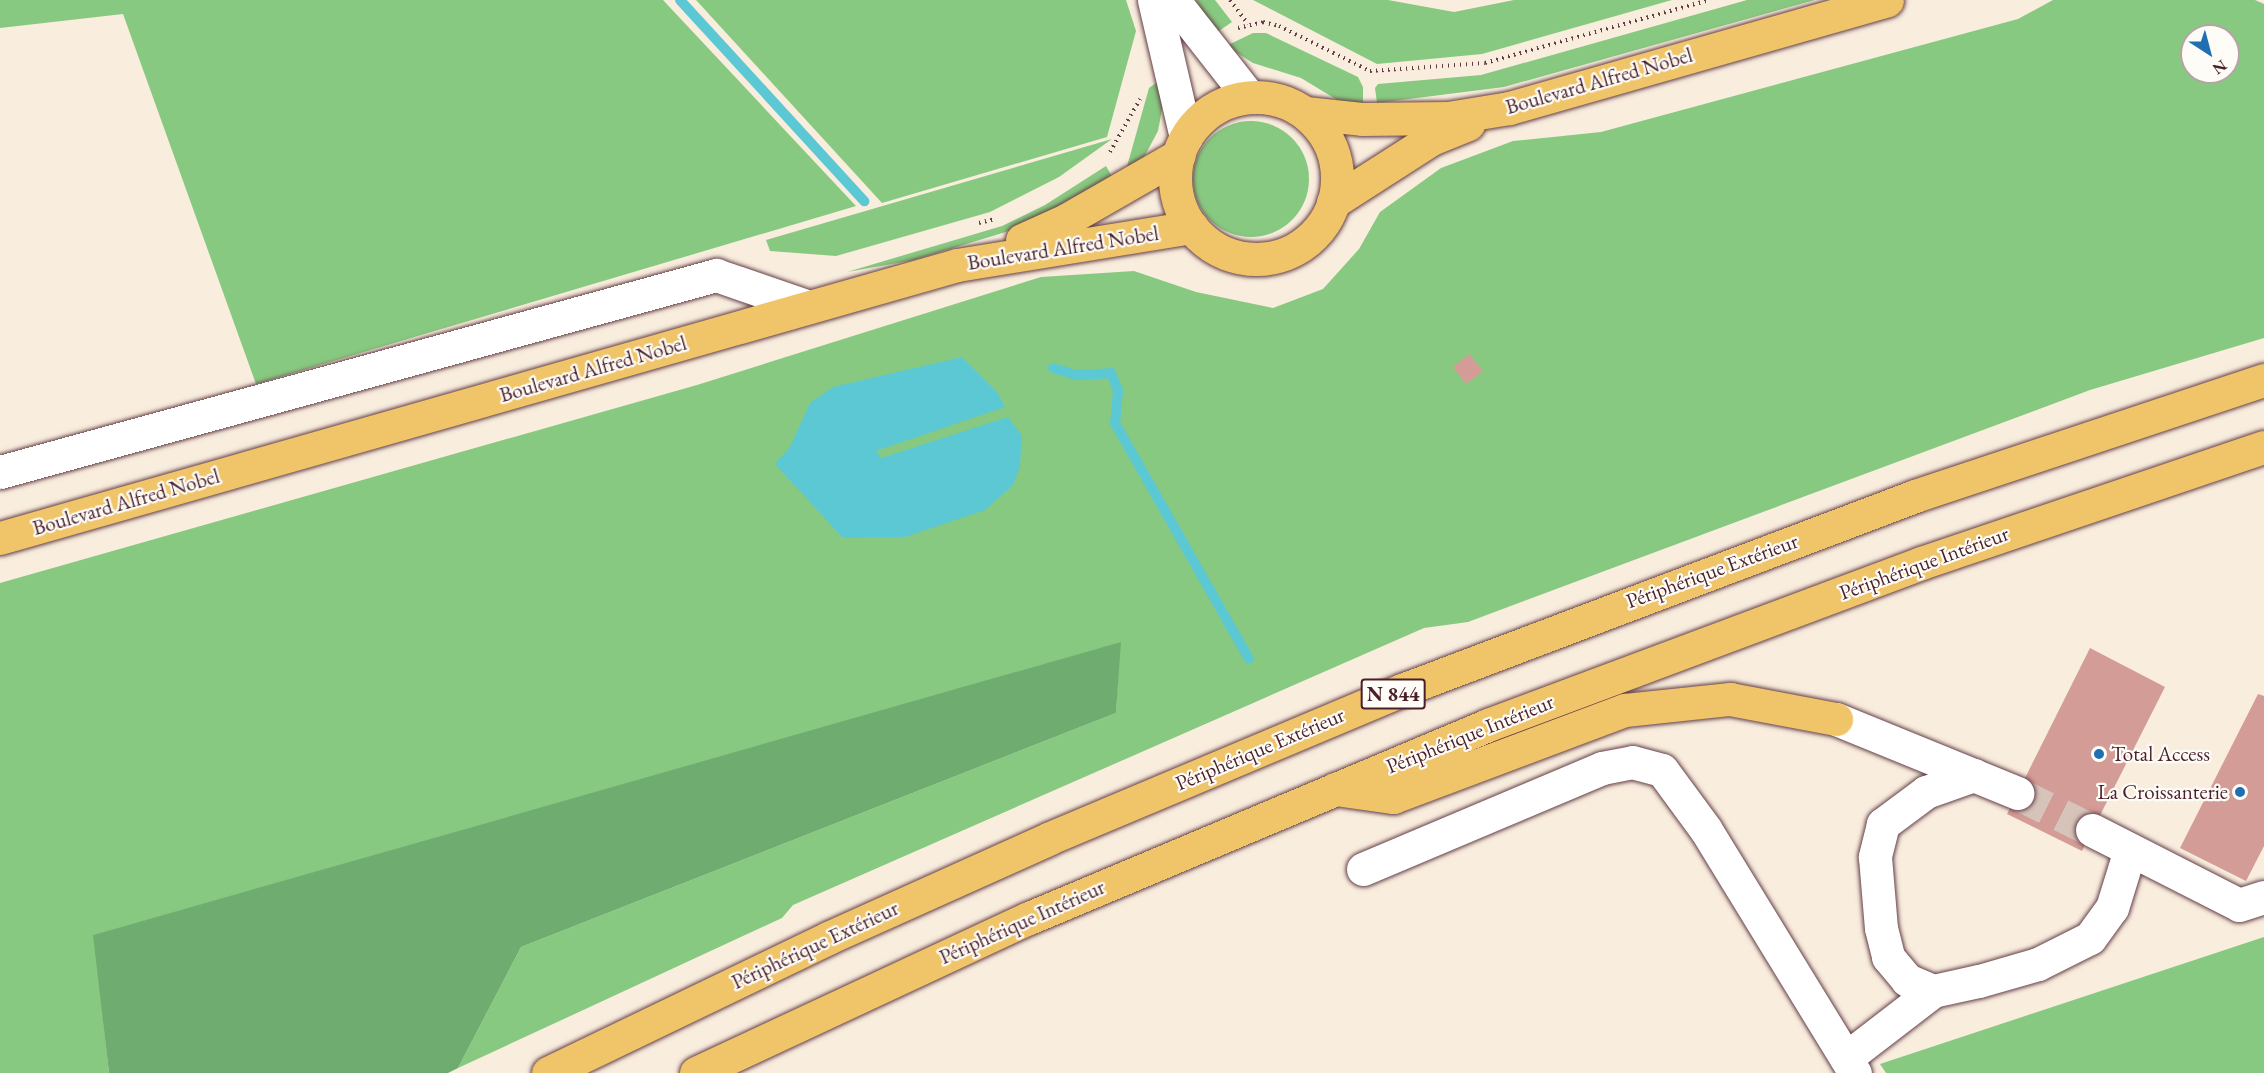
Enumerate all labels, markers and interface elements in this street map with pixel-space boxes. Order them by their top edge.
north arrow [2180,24,2240,84]
street label: Boulevard Alfred Nobel [1503,42,1695,120]
text: N [2208,55,2231,80]
street label: Boulevard Alfred Nobel [966,220,1160,276]
street label: Boulevard Alfred Nobel [497,330,689,408]
street label: Boulevard Alfred Nobel [30,463,222,541]
street label: Périphérique Intérieur [1836,521,2012,605]
street label: Périphérique Extérieur [1623,528,1801,614]
road number: N 844 [1360,677,1426,711]
street label: Périphérique Intérieur [1383,689,1557,779]
street label: Périphérique Extérieur [1172,702,1348,796]
place label: Total Access [2111,741,2210,767]
marker: Total Access [2092,747,2106,761]
place label: La Croissanterie [2098,779,2228,805]
marker: La Croissanterie [2233,785,2247,799]
street label: Périphérique Intérieur [935,874,1109,970]
street label: Périphérique Extérieur [728,895,902,995]

